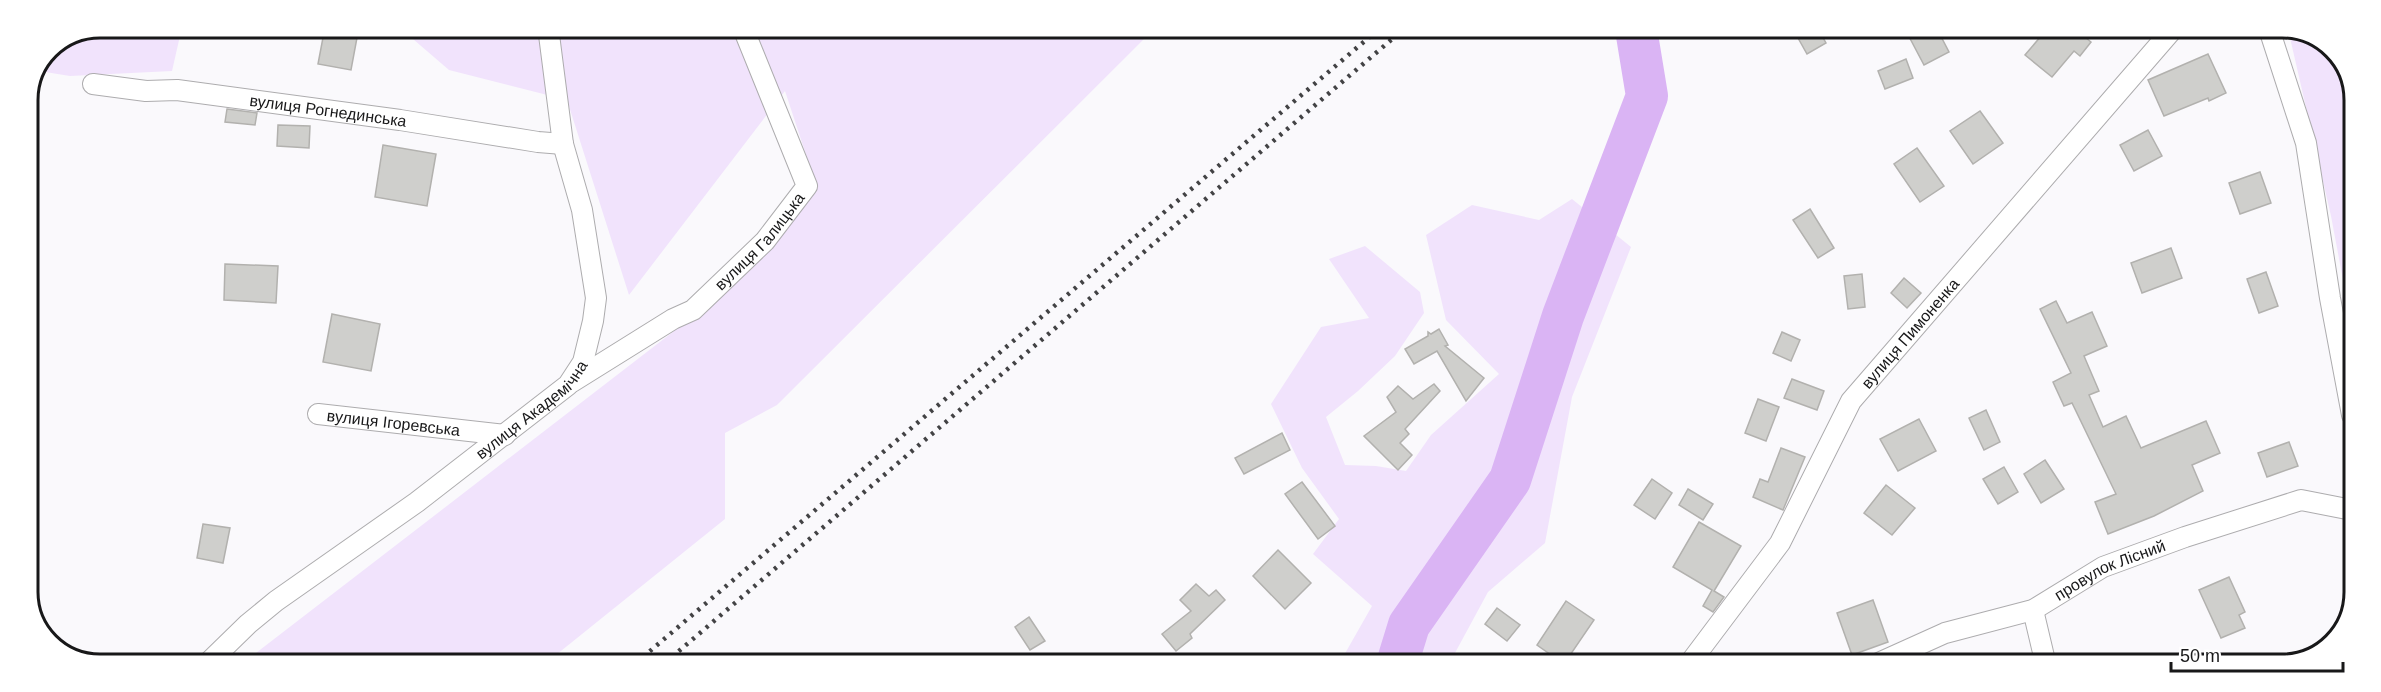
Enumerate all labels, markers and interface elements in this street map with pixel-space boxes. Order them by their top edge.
street label: вулиця Рогнединська [249,91,408,129]
street label: вулиця Галицька [711,189,808,293]
street label: вулиця Пимоненка [1858,275,1962,391]
street label: вулиця Академічна [472,357,590,462]
street label: вулиця Ігоревська [326,407,461,438]
street label: провулок Лісний [2051,537,2167,603]
scale bar [2171,635,2344,673]
text: 50 m [2180,646,2220,666]

